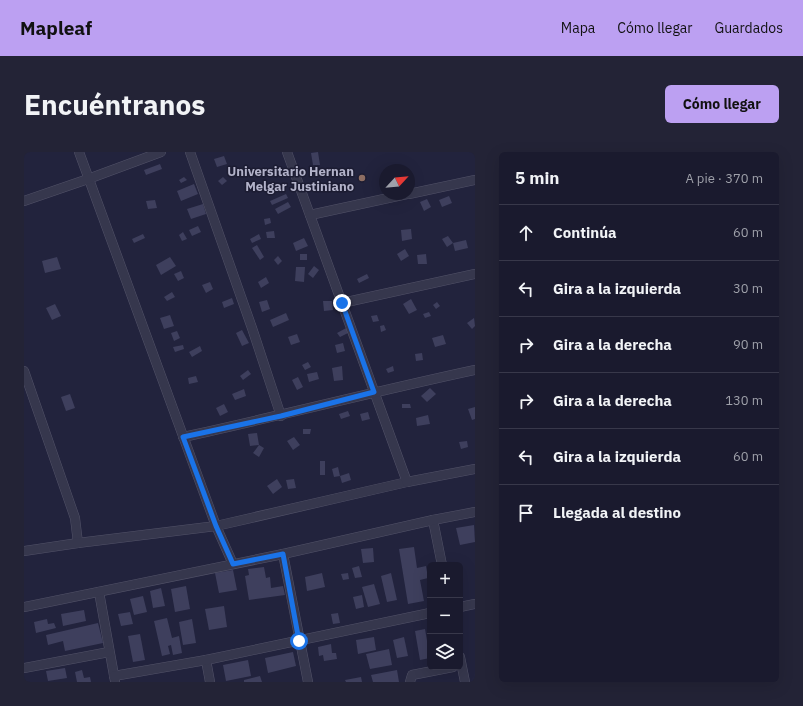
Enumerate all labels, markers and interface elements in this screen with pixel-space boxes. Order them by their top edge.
text: Mapleaf [20,16,92,40]
text: Mapa [561,19,595,37]
text: Cómo llegar [617,19,692,37]
text: Guardados [714,19,783,37]
button: Cómo llegar [665,85,779,123]
text: Encuéntranos [24,86,205,123]
place label: Universitario Hernan Melgar Justiniano [227,163,354,195]
north arrow [379,164,415,200]
text: 5 min [515,167,559,189]
text: A pie · 370 m [685,170,763,187]
marker: Universitario Hernan Melgar Justiniano [357,173,367,183]
icon: ahead [515,222,537,244]
text: Continúa [553,223,617,242]
text: 60 m [733,224,763,241]
icon: left [515,278,537,300]
text: Gira a la izquierda [553,279,681,298]
text: 30 m [733,280,763,297]
route end [333,294,351,312]
icon: right [515,334,537,356]
text: Gira a la derecha [553,335,672,354]
text: 90 m [733,336,763,353]
icon: right [515,390,537,412]
text: Gira a la derecha [553,391,672,410]
text: 130 m [725,392,763,409]
icon: left [515,446,537,468]
text: Gira a la izquierda [553,447,681,466]
text: 60 m [733,448,763,465]
icon: arrive [515,502,537,524]
text: Llegada al destino [553,503,681,522]
map controls [427,562,463,670]
button: + [427,562,463,598]
button: − [427,598,463,634]
route start [290,632,308,650]
button: layers [427,634,463,670]

